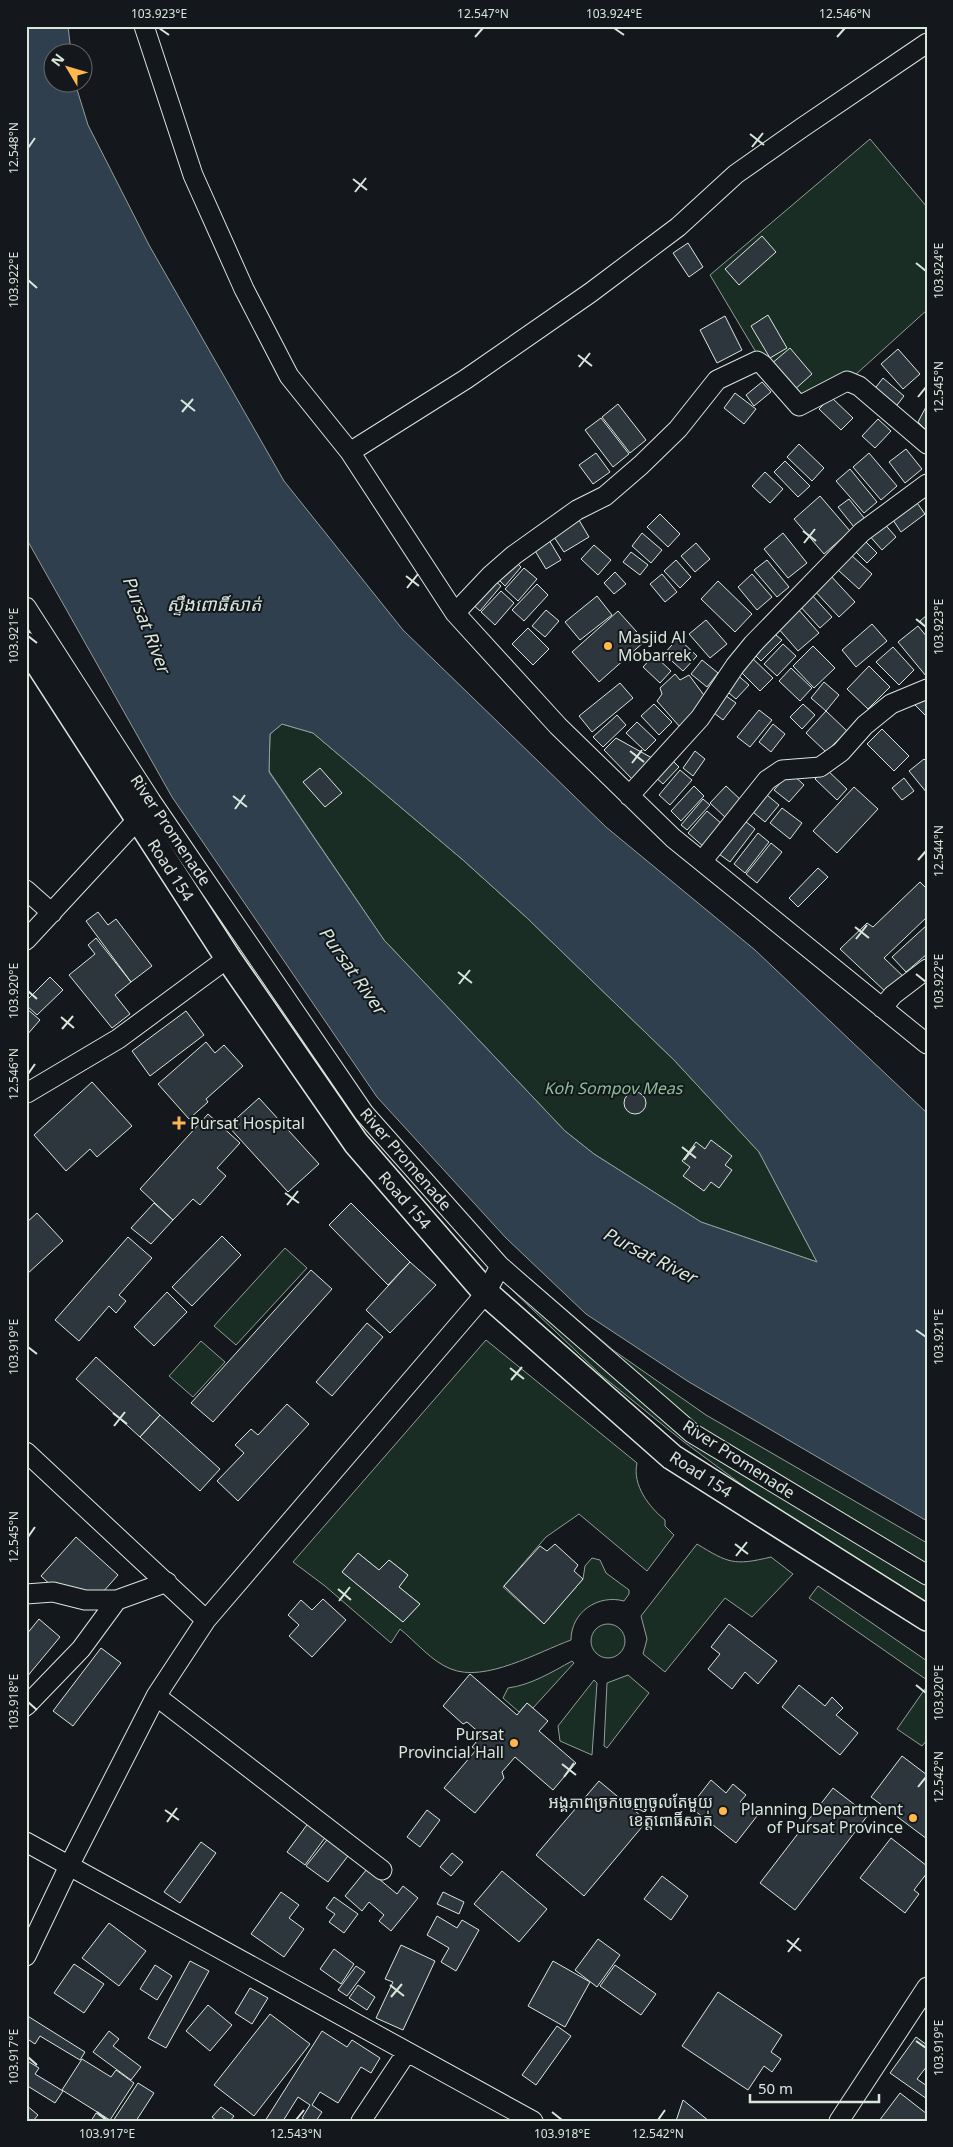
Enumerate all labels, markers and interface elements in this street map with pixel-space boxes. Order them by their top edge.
text: 103.923°E [131,5,187,22]
text: 12.547°N [457,5,509,22]
text: 103.924°E [586,5,642,22]
text: 12.546°N [819,5,871,22]
north arrow [42,42,92,92]
text: N [46,49,68,70]
text: 12.548°N [5,122,22,174]
text: 103.924°E [930,243,947,299]
text: 103.922°E [5,252,22,308]
text: 12.545°N [930,361,947,413]
water label: Pursat River [118,572,177,678]
water label: ស្ទឹងពោធិ៍សាត់ [167,592,263,616]
text: 103.923°E [930,599,947,655]
text: 103.921°E [5,608,22,664]
place label: Masjid Al Mobarrek [618,626,692,666]
marker: Masjid Al Mobarrek [602,640,614,652]
street label: River Promenade [126,770,216,890]
text: 12.544°N [930,825,947,877]
street label: Road 154 [143,835,199,905]
water label: Pursat River [314,921,394,1021]
text: 103.922°E [930,954,947,1010]
text: 103.920°E [5,963,22,1019]
text: 12.546°N [5,1048,22,1100]
park label: Koh Sompov Meas [544,1077,684,1099]
street label: River Promenade [355,1103,457,1215]
place label: Pursat Hospital [190,1112,305,1134]
marker: Pursat Hospital [172,1116,186,1130]
street label: Road 154 [374,1166,436,1234]
water label: Pursat River [599,1221,703,1290]
text: 103.921°E [930,1309,947,1365]
text: 103.919°E [5,1319,22,1375]
street label: River Promenade [679,1415,799,1503]
street label: Road 154 [666,1446,736,1502]
text: 12.545°N [5,1511,22,1563]
text: 103.920°E [930,1665,947,1721]
text: 103.918°E [5,1674,22,1730]
place label: Pursat Provincial Hall [398,1723,504,1763]
marker: Pursat Provincial Hall [508,1737,520,1749]
text: 12.542°N [930,1751,947,1803]
place label: អង្គភាពច្រកចេញចូលតែមួយ ខេត្តពោធិ៍សាត់ [549,1791,713,1831]
place label: Planning Department of Pursat Province [741,1798,903,1838]
marker: អង្គភាពច្រកចេញចូលតែមួយ ខេត្តពោធិ៍សាត់ [717,1805,729,1817]
marker: Planning Department of Pursat Province [907,1812,919,1824]
text: 103.919°E [930,2020,947,2076]
text: 103.917°E [5,2029,22,2085]
scale bar [750,2072,879,2104]
text: 50 m [758,2078,793,2098]
text: 103.917°E [79,2125,135,2142]
text: 12.543°N [270,2125,322,2142]
text: 103.918°E [534,2125,590,2142]
text: 12.542°N [632,2125,684,2142]

